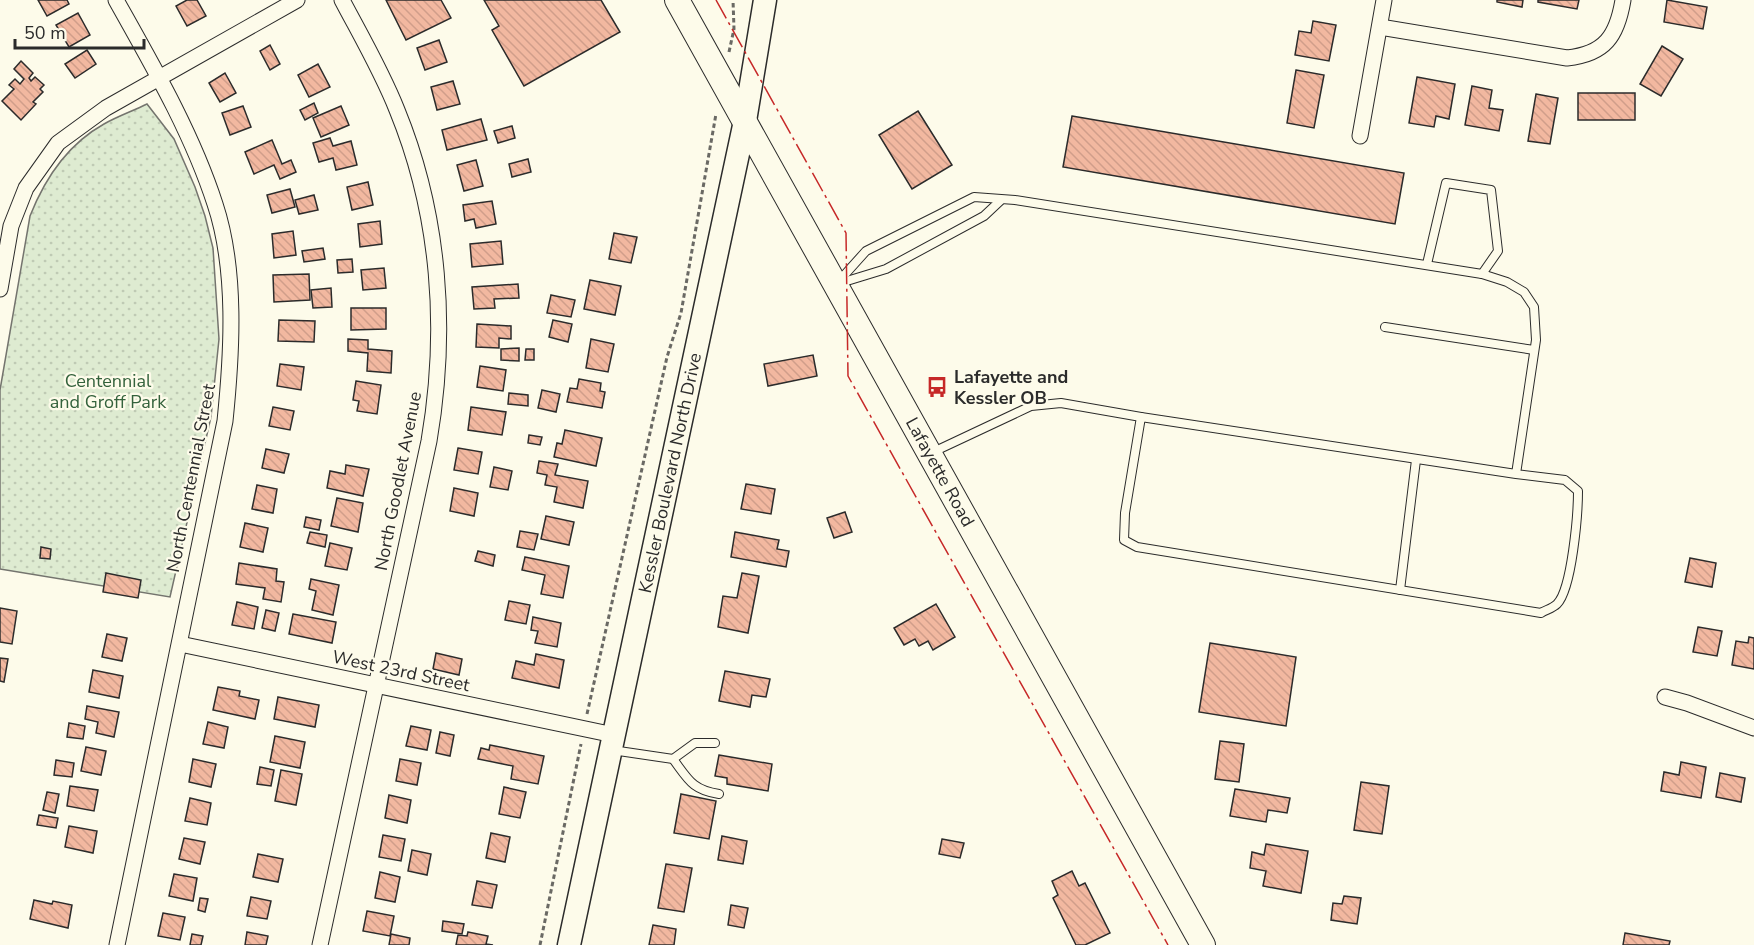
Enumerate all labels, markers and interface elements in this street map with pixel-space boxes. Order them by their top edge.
scale bar [15,12,144,50]
text: 50 m [24,21,66,45]
street label: Kessler Boulevard North Drive [633,351,707,595]
place label: Lafayette and Kessler OB [954,365,1068,410]
park label: Centennial and Groff Park [50,369,167,414]
bus stop icon: Lafayette and Kessler OB [925,375,949,399]
street label: North Centennial Street [161,381,221,574]
street label: North Goodlet Avenue [369,389,427,573]
street label: Lafayette Road [900,413,980,531]
street label: West 23rd Street [330,645,473,697]

